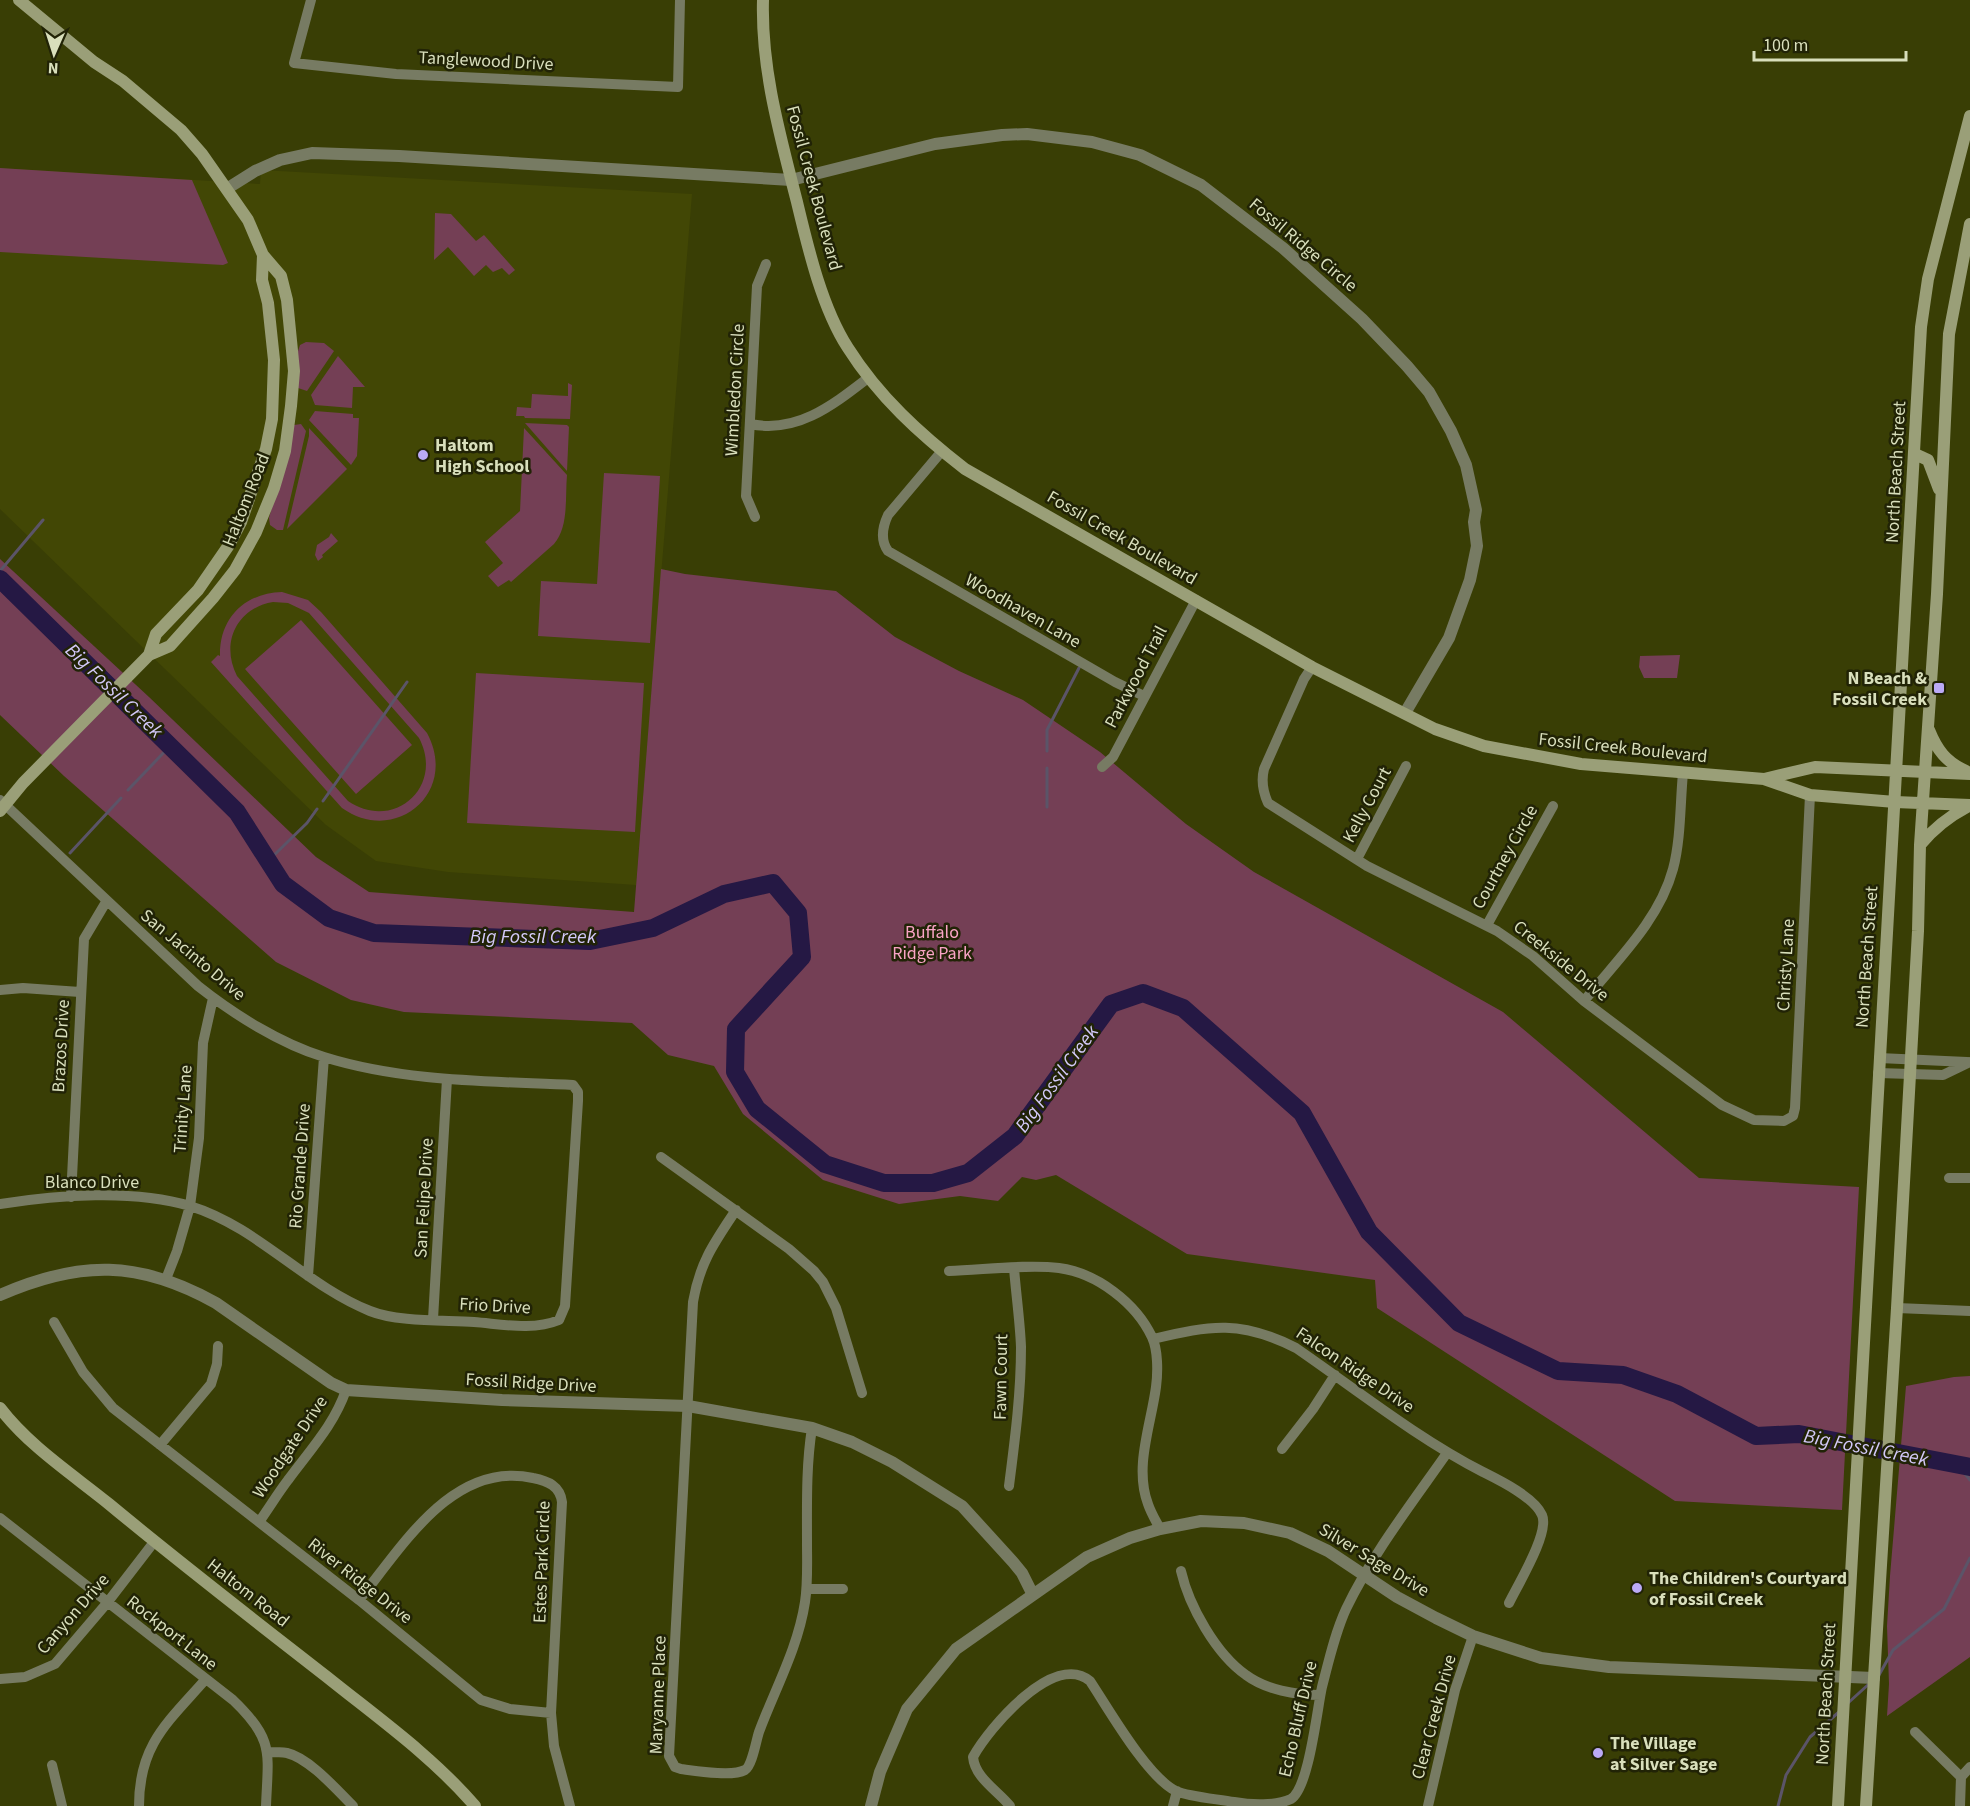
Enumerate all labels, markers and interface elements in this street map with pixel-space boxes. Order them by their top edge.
north arrow [24,24,84,84]
scale bar [1754,24,1906,62]
text: 100 m [1763,33,1808,58]
street label: Tanglewood Drive [418,45,554,77]
text: N [47,57,59,79]
street label: Fossil Creek Boulevard [780,103,848,273]
street label: Fossil Ridge Circle [1243,192,1363,298]
street label: Wimbledon Circle [719,323,751,457]
street label: North Beach Street [1880,400,1912,544]
place label: Haltom High School [435,433,529,479]
marker: Haltom High School [416,448,430,462]
street label: Haltom Road [216,450,276,550]
street label: Fossil Creek Boulevard [1042,485,1202,591]
street label: Woodhaven Lane [961,568,1086,654]
street label: Parkwood Trail [1099,622,1173,732]
water label: Big Fossil Creek [59,637,170,745]
place label: N Beach & Fossil Creek [1832,666,1927,712]
marker: N Beach & Fossil Creek [1932,681,1946,695]
street label: Fossil Creek Boulevard [1537,727,1709,769]
street label: Kelly Court [1337,763,1397,847]
street label: Courtney Circle [1466,800,1544,914]
street label: North Beach Street [1850,885,1884,1029]
street label: San Jacinto Drive [135,903,251,1007]
street label: Creekside Drive [1508,915,1614,1007]
street label: Christy Lane [1771,918,1801,1012]
park label: Buffalo Ridge Park [892,920,972,966]
water label: Big Fossil Creek [470,923,597,951]
street label: Brazos Drive [46,999,76,1093]
water label: Big Fossil Creek [1009,1019,1106,1138]
street label: Trinity Lane [167,1064,199,1154]
street label: Rio Grande Drive [283,1103,317,1229]
street label: San Felipe Drive [408,1137,440,1259]
street label: Blanco Drive [45,1170,139,1195]
street label: Frio Drive [459,1292,531,1320]
street label: Falcon Ridge Drive [1291,1321,1419,1419]
street label: Fawn Court [988,1334,1014,1420]
street label: Fossil Ridge Drive [465,1367,597,1399]
street label: Woodgate Drive [246,1391,334,1503]
water label: Big Fossil Creek [1801,1422,1931,1474]
street label: Estes Park Circle [527,1500,557,1624]
street label: Silver Sage Drive [1314,1517,1434,1603]
street label: River Ridge Drive [302,1532,418,1630]
street label: Haltom Road [202,1553,294,1633]
place label: The Children's Courtyard of Fossil Creek [1649,1566,1847,1612]
street label: Canyon Drive [31,1568,115,1660]
marker: The Children's Courtyard of Fossil Creek [1630,1581,1644,1595]
street label: Rockport Lane [121,1590,223,1677]
street label: North Beach Street [1810,1622,1842,1766]
street label: Maryanne Place [643,1635,673,1755]
street label: Clear Creek Drive [1405,1652,1463,1782]
street label: Echo Bluff Drive [1272,1658,1324,1780]
place label: The Village at Silver Sage [1610,1731,1717,1777]
marker: The Village at Silver Sage [1591,1746,1605,1760]

